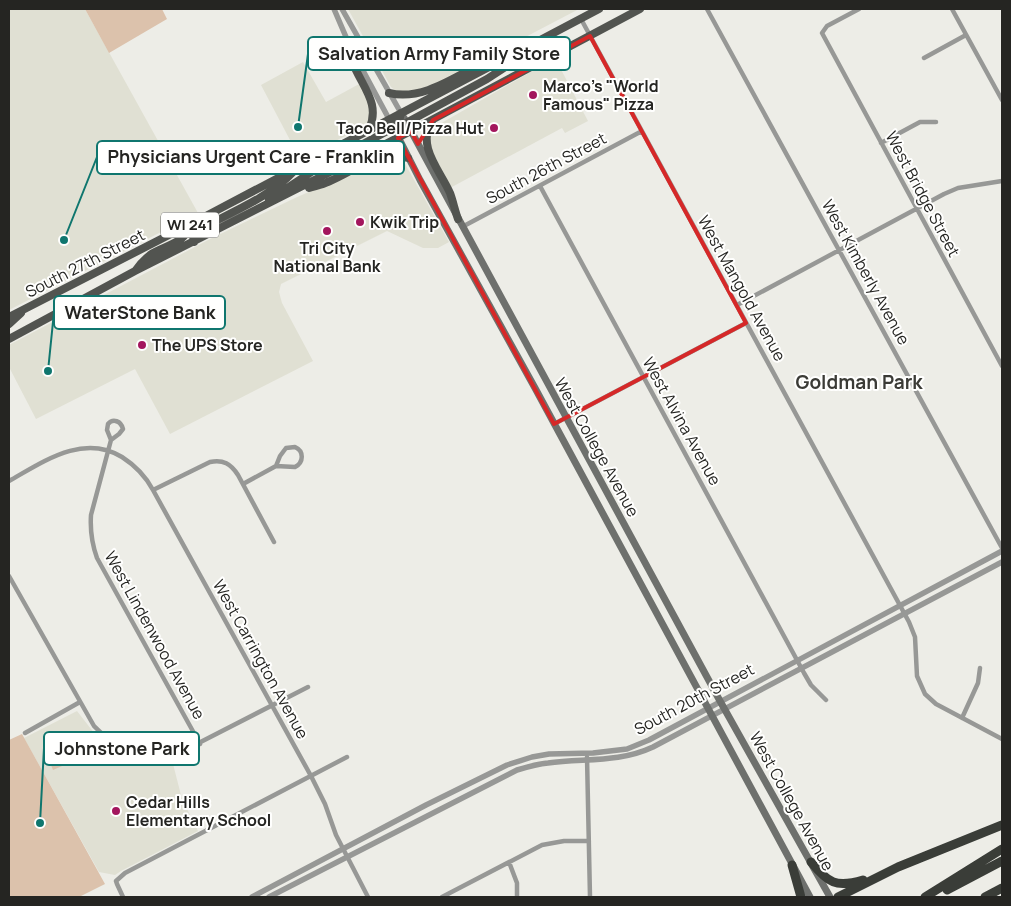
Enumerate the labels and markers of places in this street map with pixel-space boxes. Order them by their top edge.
callout: Salvation Army Family Store [308,37,570,70]
place label: Marco's "World Famous" Pizza [543,75,659,115]
marker: Marco's "World Famous" Pizza [527,89,539,101]
place label: Taco Bell/Pizza Hut [336,117,484,139]
marker: Taco Bell/Pizza Hut [488,122,500,134]
callout: Physicians Urgent Care - Franklin [97,141,404,174]
place label: Kwik Trip [370,211,439,233]
marker: Kwik Trip [354,216,366,228]
marker: Tri City National Bank [321,225,333,237]
place label: Tri City National Bank [274,237,381,277]
callout: WaterStone Bank [54,296,225,329]
place label: The UPS Store [152,334,263,356]
marker: The UPS Store [136,339,148,351]
callout: Johnstone Park [44,732,199,765]
place label: Cedar Hills Elementary School [126,791,271,831]
marker: Cedar Hills Elementary School [110,805,122,817]

